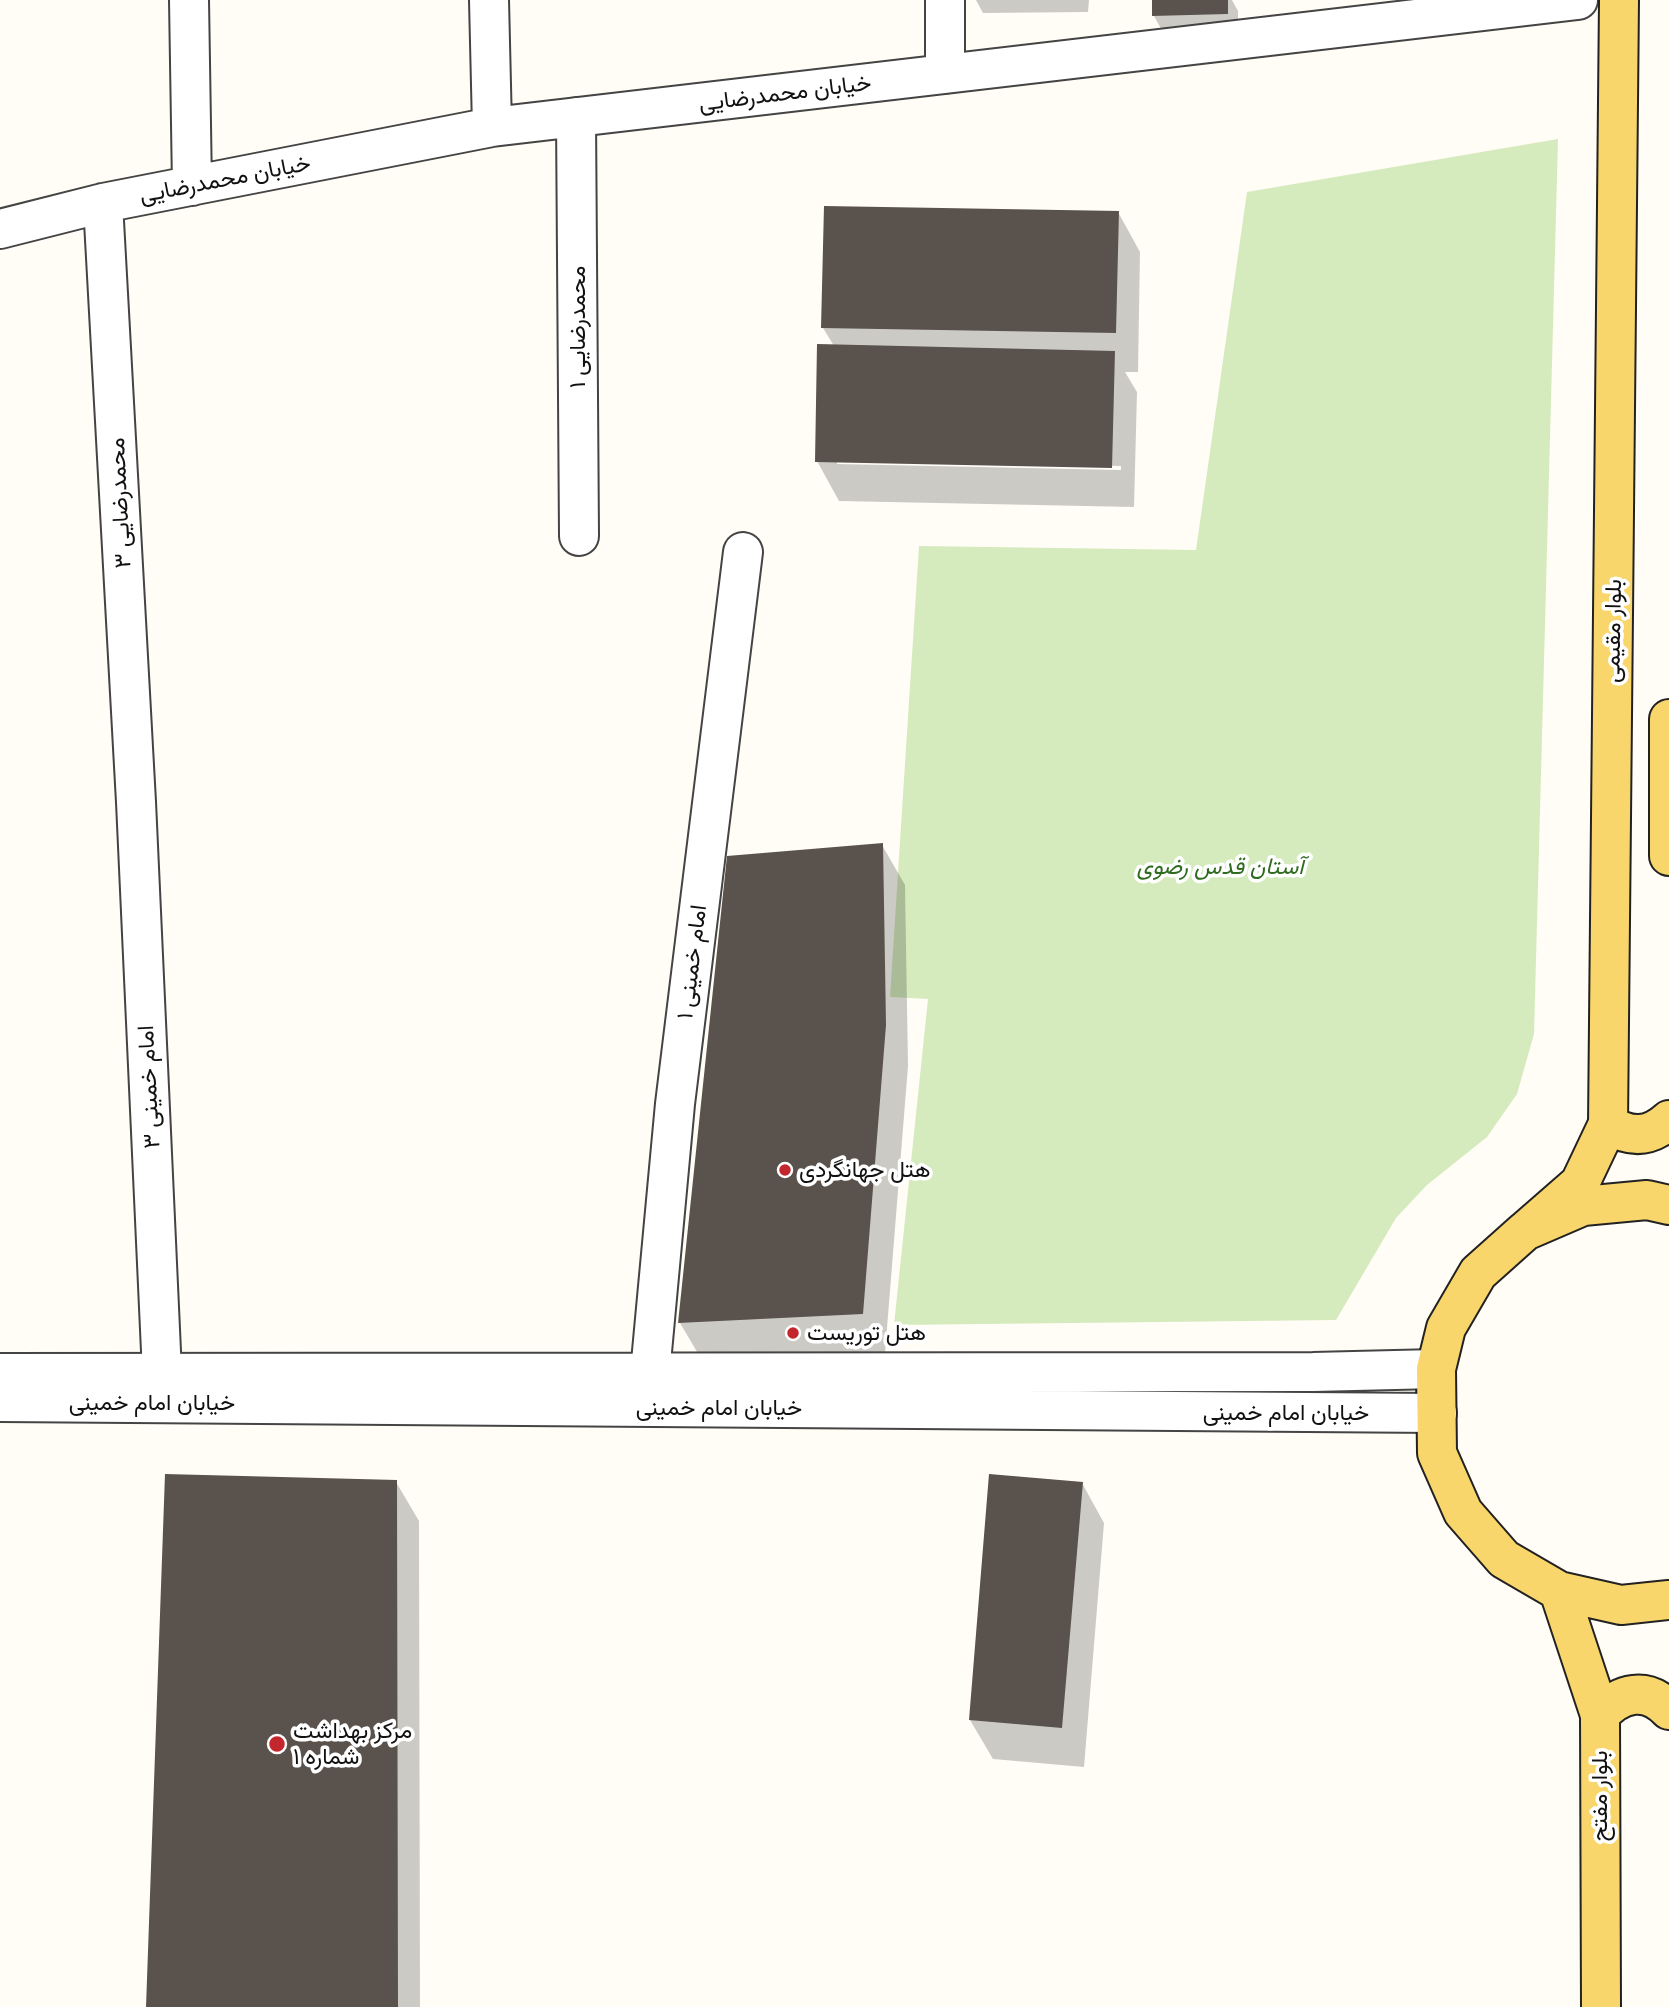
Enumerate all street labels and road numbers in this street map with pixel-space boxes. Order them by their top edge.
street label: خیابان محمدرضایی [697,69,873,117]
street label: خیابان محمدرضایی [137,149,313,209]
street label: محمدرضایی ۱ [564,266,592,388]
street label: محمدرضایی ۳ [103,437,137,569]
street label: بلوار مقیمی [1598,579,1628,683]
street label: امام خمینی ۱ [671,903,713,1021]
street label: امام خمینی ۳ [132,1025,166,1149]
street label: خیابان امام خمینی [69,1389,235,1417]
street label: خیابان امام خمینی [636,1394,802,1422]
street label: خیابان امام خمینی [1203,1399,1369,1427]
street label: بلوار مفتح [1586,1750,1614,1842]

